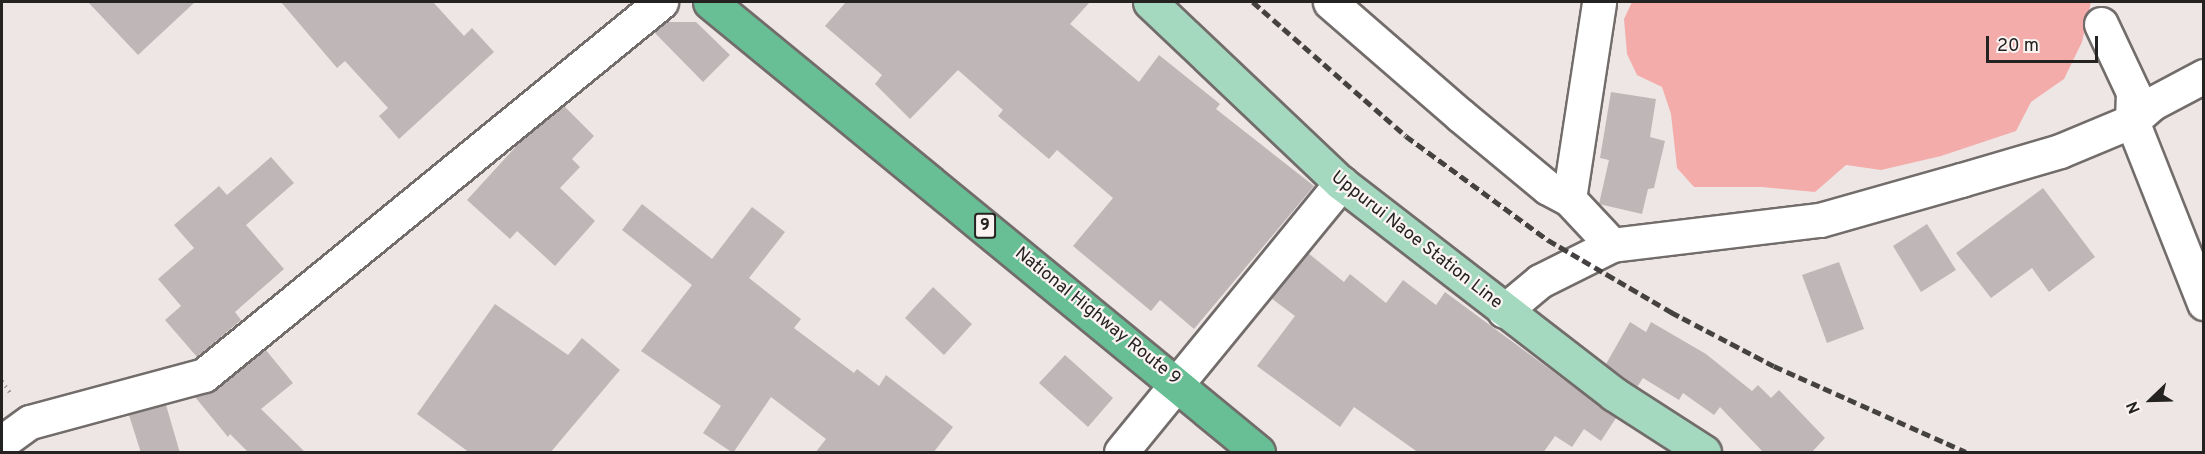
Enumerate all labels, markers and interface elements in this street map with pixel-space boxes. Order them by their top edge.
scale bar [1989,24,2102,62]
text: 20 m [1997,35,2039,58]
street label: Uppurui Naoe Station Line [1326,167,1506,315]
road number: 9 [973,213,997,239]
street label: National Highway Route 9 [1010,243,1184,391]
north arrow [2121,370,2181,430]
text: N [2123,398,2146,416]

